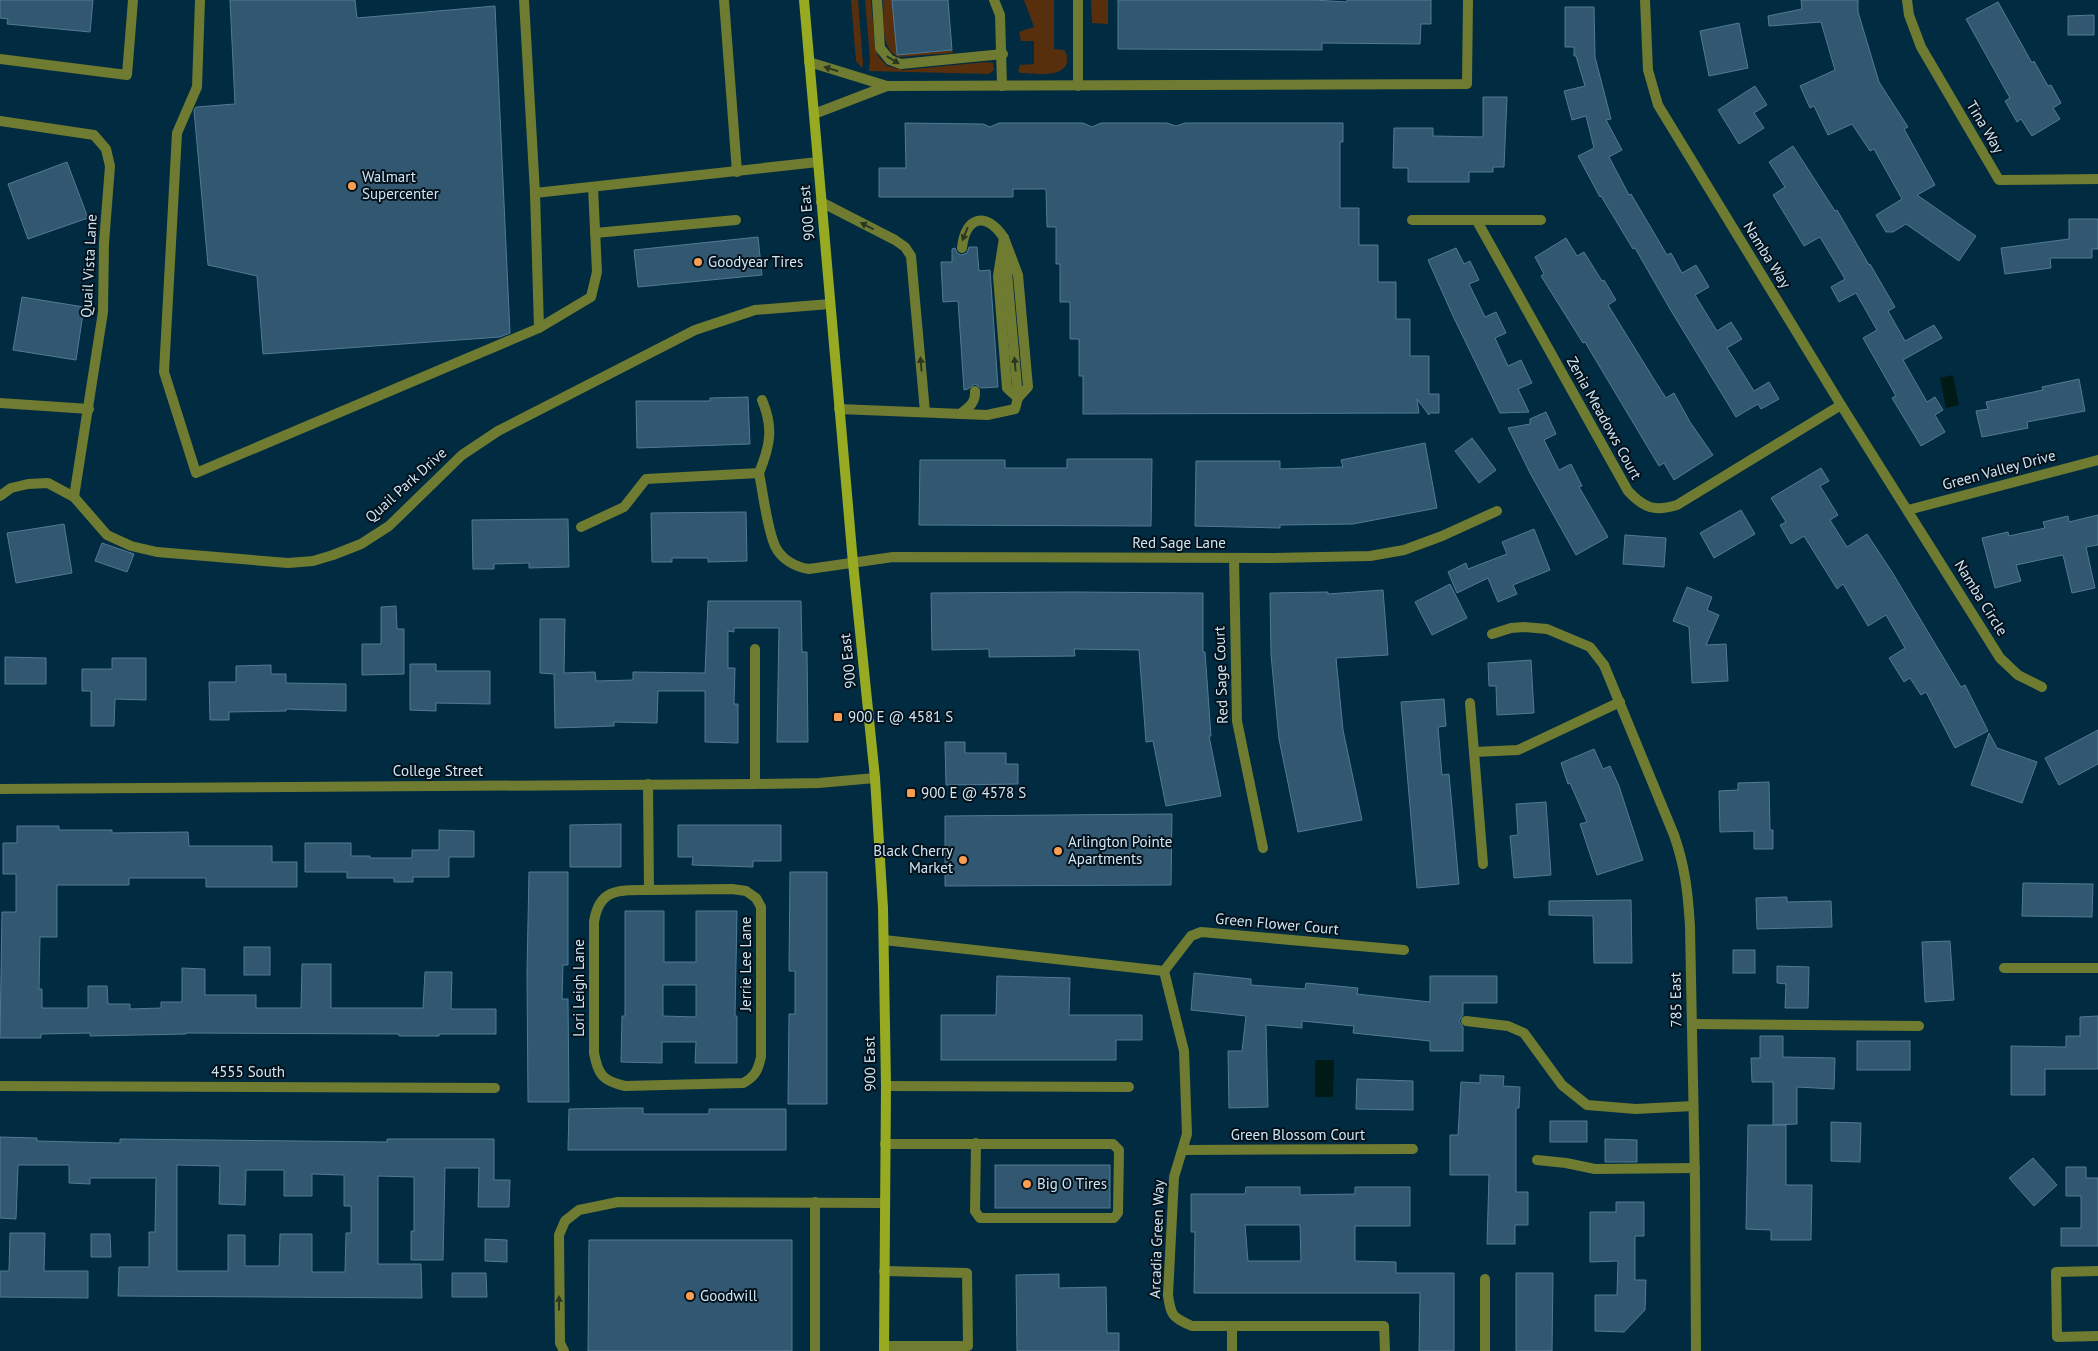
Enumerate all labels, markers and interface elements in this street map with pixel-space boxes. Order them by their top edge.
one-way arrow [887,55,900,64]
one-way arrow [824,64,839,72]
street label: Tina Way [1962,97,2008,156]
place label: Walmart Supercenter [362,167,439,203]
marker: Walmart Supercenter [346,180,358,192]
street label: 900 East [795,185,818,241]
street label: Quail Vista Lane [76,214,101,318]
street label: Namba Way [1739,218,1795,292]
one-way arrow [860,222,874,230]
one-way arrow [961,226,970,241]
place label: Goodyear Tires [708,252,803,271]
marker: Goodyear Tires [692,256,704,268]
street label: Zenia Meadows Court [1563,353,1646,483]
one-way arrow [917,355,925,371]
one-way arrow [1011,356,1019,372]
street label: Quail Park Drive [361,443,450,526]
street label: Green Valley Drive [1940,445,2058,494]
street label: Red Sage Lane [1132,533,1226,552]
street label: Namba Circle [1951,556,2012,639]
street label: Red Sage Court [1209,626,1232,724]
street label: 900 East [835,633,860,690]
place label: 900 E @ 4581 S [848,707,953,726]
marker: 900 E @ 4581 S [832,711,844,723]
street label: College Street [393,761,483,780]
place label: 900 E @ 4578 S [921,783,1026,802]
marker: 900 E @ 4578 S [905,787,917,799]
place label: Arlington Pointe Apartments [1068,832,1172,868]
place label: Black Cherry Market [873,841,953,877]
marker: Arlington Pointe Apartments [1052,845,1064,857]
marker: Black Cherry Market [957,854,969,866]
street label: Green Flower Court [1214,909,1340,938]
street label: Jerrie Lee Lane [736,917,755,1012]
street label: Lori Leigh Lane [569,939,588,1037]
street label: 785 East [1666,972,1685,1028]
street label: 900 East [860,1036,879,1092]
street label: 4555 South [211,1062,285,1081]
street label: Green Blossom Court [1231,1125,1365,1144]
place label: Big O Tires [1037,1174,1107,1193]
marker: Big O Tires [1021,1178,1033,1190]
street label: Arcadia Green Way [1145,1179,1168,1299]
place label: Goodwill [700,1286,758,1305]
marker: Goodwill [684,1290,696,1302]
one-way arrow [555,1295,563,1311]

